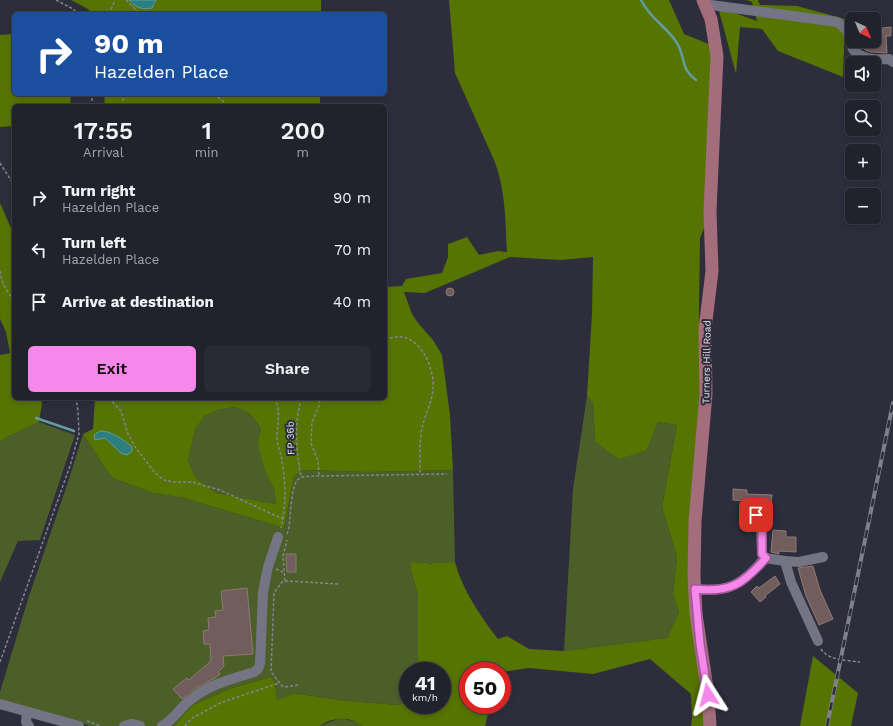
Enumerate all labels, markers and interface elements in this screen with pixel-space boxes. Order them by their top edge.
north arrow [845,12,881,48]
map controls [845,12,881,224]
text: 90 m [94,27,164,60]
icon: right [28,28,80,80]
button: sound [845,56,881,92]
text: Hazelden Place [94,61,229,82]
button: search [845,100,881,136]
text: 17:55 [74,117,133,145]
text: 1 [202,117,212,145]
text: 200 [280,117,325,145]
button: + [845,144,881,180]
text: Arrival [83,145,124,160]
text: min [195,145,219,160]
text: m [297,145,309,160]
text: Turn right [62,182,135,200]
icon: right [28,187,50,209]
button: − [845,188,881,224]
text: 90 m [333,189,371,207]
text: Hazelden Place [62,200,159,215]
text: Turn left [62,234,126,252]
icon: left [28,239,50,261]
text: 70 m [334,241,371,259]
text: Hazelden Place [62,252,159,267]
icon: arrive [28,291,50,313]
text: Arrive at destination [62,293,214,311]
text: 40 m [333,293,371,311]
street label: Turners Hill Road [700,320,713,404]
button: Exit [28,346,196,392]
button: Share [204,346,371,392]
street label: FP 36b [284,421,297,455]
pin [739,498,773,532]
icon: arrive [745,504,767,526]
speed limit sign: 50 [459,662,511,714]
text: 41 [414,671,436,695]
position arrow [687,674,729,716]
text: km/h [412,692,438,703]

